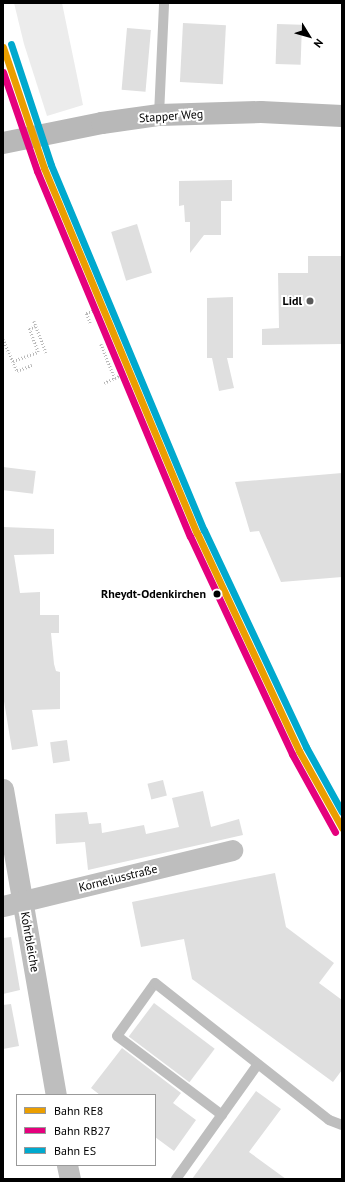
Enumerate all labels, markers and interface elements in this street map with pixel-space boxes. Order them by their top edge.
north arrow [289,16,329,56]
text: N [311,36,326,50]
street label: Stapper Weg [138,107,204,125]
place label: Lidl [283,294,302,308]
marker: Lidl [305,296,315,306]
place label: Rheydt-Odenkirchen [101,587,206,601]
marker: Rheydt-Odenkirchen [210,587,224,601]
street label: Korneliusstraße [77,861,159,895]
street label: Kohrbleiche [18,911,42,973]
legend [16,1094,156,1166]
text: Bahn RE8 [54,1103,103,1118]
text: Bahn RB27 [54,1123,111,1138]
text: Bahn ES [54,1143,96,1158]

